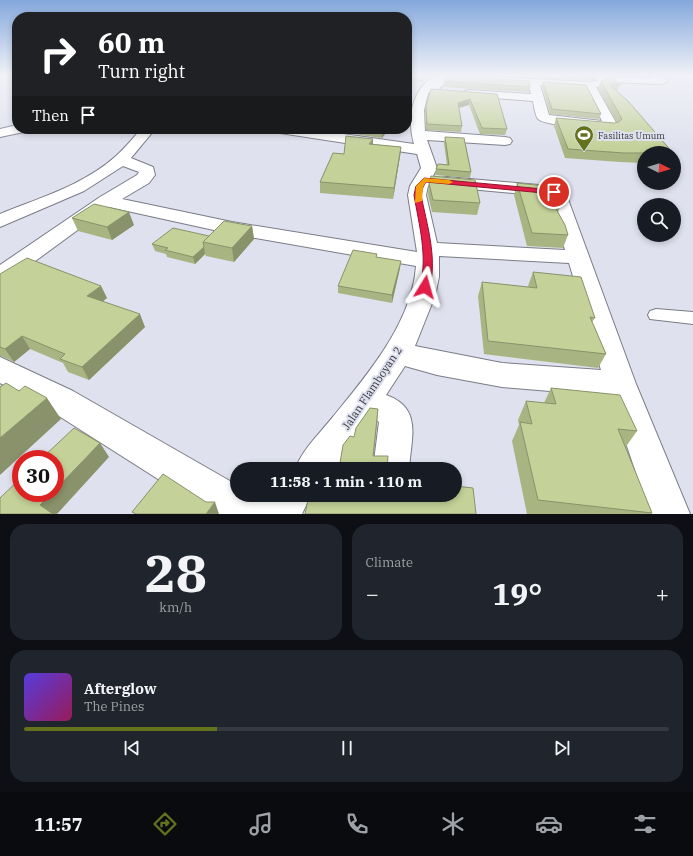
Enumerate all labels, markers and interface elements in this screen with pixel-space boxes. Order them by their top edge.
text: 60 m [98,24,165,61]
icon: right [32,28,84,80]
text: Turn right [98,60,185,83]
icon: arrive [77,104,99,126]
text: Then [32,106,69,125]
sports icon: Fasilitas Umum [573,124,595,152]
place label: Fasilitas Umum [598,130,665,141]
north arrow [637,146,681,190]
map controls [637,146,681,242]
pin [537,175,571,209]
icon: arrive [543,181,565,203]
button: search [637,198,681,242]
position arrow [404,266,446,308]
street label: Jalan Flamboyan 2 [339,344,405,432]
speed limit sign: 30 [12,450,64,502]
text: 11:58 · 1 min · 110 m [270,472,422,491]
text: 28 [145,539,207,606]
text: Climate [366,554,413,571]
text: 19° [492,574,542,613]
text: − [366,579,379,608]
text: + [656,579,669,608]
text: km/h [159,599,192,616]
text: Afterglow [84,679,157,698]
text: The Pines [84,698,144,715]
icon: previous [121,737,143,759]
icon: pause [336,737,358,759]
icon: next [551,737,573,759]
icon: directions [151,810,179,838]
icon: music [247,810,275,838]
icon: phone [343,810,371,838]
icon: climate [439,810,467,838]
icon: car [535,810,563,838]
icon: filters [631,810,659,838]
text: 11:57 [34,813,83,836]

